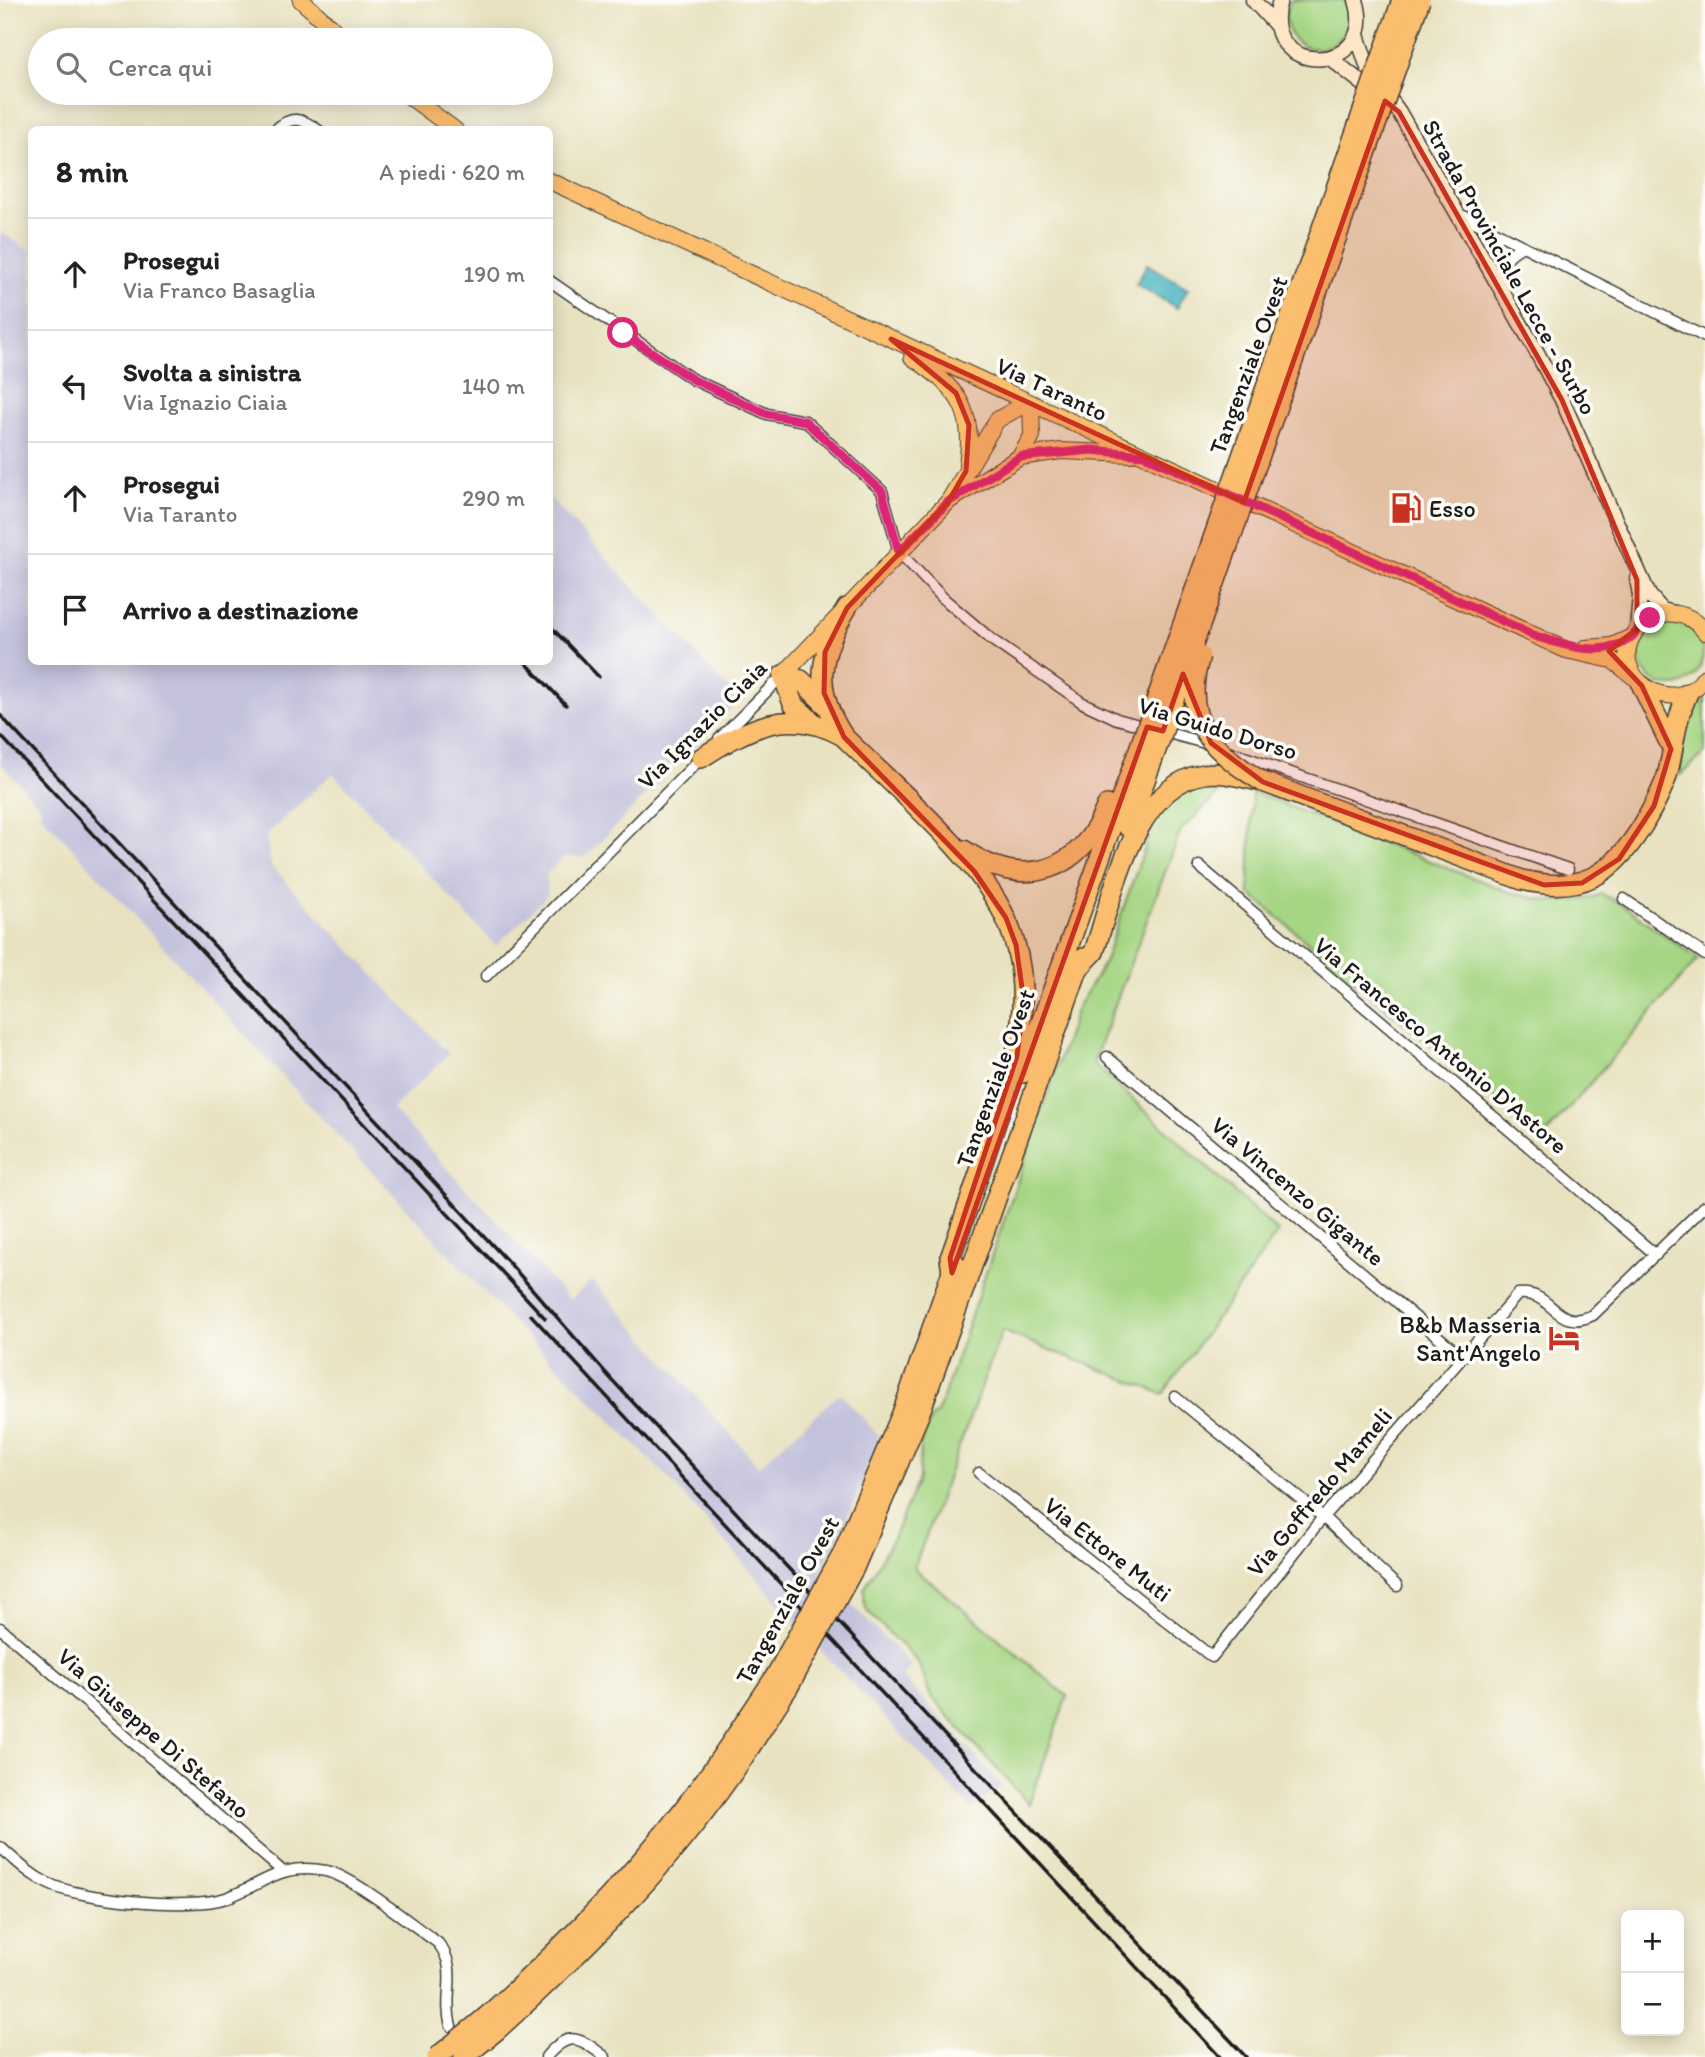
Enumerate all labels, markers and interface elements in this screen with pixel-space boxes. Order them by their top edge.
search box [28,28,553,105]
icon: search [52,48,90,86]
text: Cerca qui [108,51,212,83]
street label: Strada Provinciale Lecce - Surbo [1417,114,1603,420]
text: 8 min [56,153,128,190]
text: A piedi · 620 m [379,158,525,186]
text: Prosegui [123,244,220,276]
icon: ahead [56,255,94,293]
text: 190 m [464,260,525,288]
street label: Tangenziale Ovest [1202,272,1294,458]
text: Via Franco Basaglia [123,276,316,304]
route start [607,317,638,348]
street label: Via Taranto [992,351,1112,427]
text: Svolta a sinistra [123,356,301,388]
icon: left [56,367,94,405]
text: 140 m [462,372,525,400]
text: Via Ignazio Ciaia [123,388,287,416]
text: Prosegui [123,468,220,500]
icon: ahead [56,479,94,517]
text: 290 m [462,484,525,512]
fuel station icon: Esso [1389,491,1423,525]
place label: Esso [1429,494,1476,523]
text: Via Taranto [123,500,237,528]
icon: arrive [56,591,94,629]
text: Arrivo a destinazione [123,594,359,626]
route end [1634,602,1665,633]
street label: Via Ignazio Ciaia [631,653,773,795]
street label: Via Guido Dorso [1135,690,1301,766]
street label: Via Francesco Antonio D'Astore [1308,930,1574,1160]
street label: Tangenziale Ovest [949,985,1041,1171]
street label: Via Vincenzo Gigante [1205,1110,1391,1272]
place label: B&b Masseria Sant'Angelo [1399,1310,1541,1367]
hotel icon: B&b Masseria Sant'Angelo [1547,1321,1581,1355]
street label: Via Goffredo Mameli [1240,1402,1398,1582]
street label: Via Ettore Muti [1039,1490,1177,1608]
street label: Tangenziale Ovest [729,1511,845,1689]
street label: Via Giuseppe Di Stefano [52,1641,256,1825]
map controls [1621,1910,1684,2036]
button: + [1621,1910,1684,1973]
button: − [1621,1973,1684,2036]

